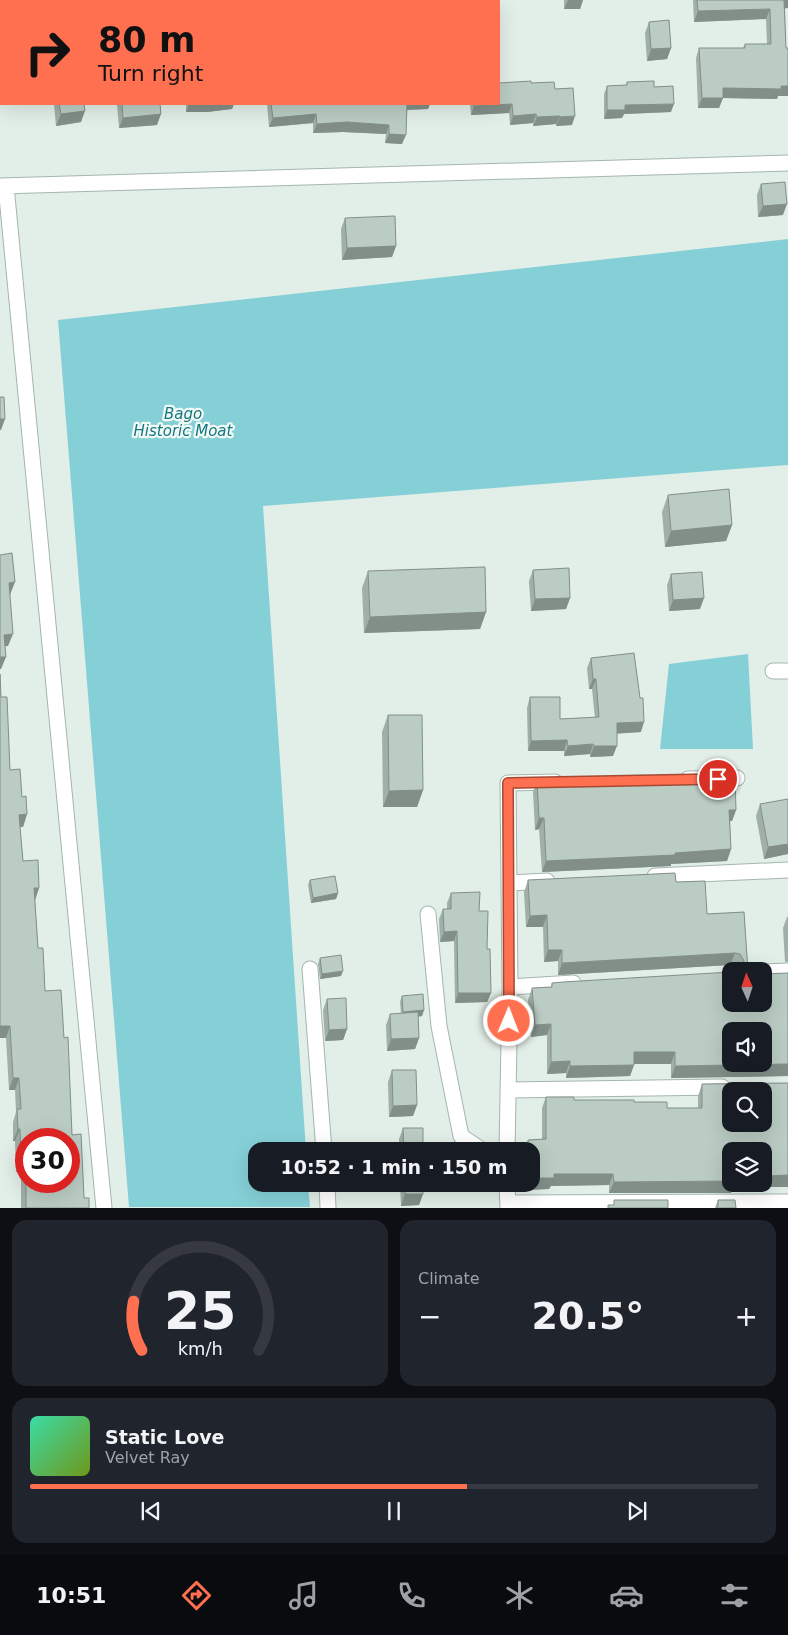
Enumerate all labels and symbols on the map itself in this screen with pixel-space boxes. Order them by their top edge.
water label: Bago Historic Moat [134,405,234,440]
pin [697,758,739,800]
north arrow [722,962,772,1012]
position arrow [482,994,534,1046]
speed limit sign: 30 [15,1128,80,1193]

